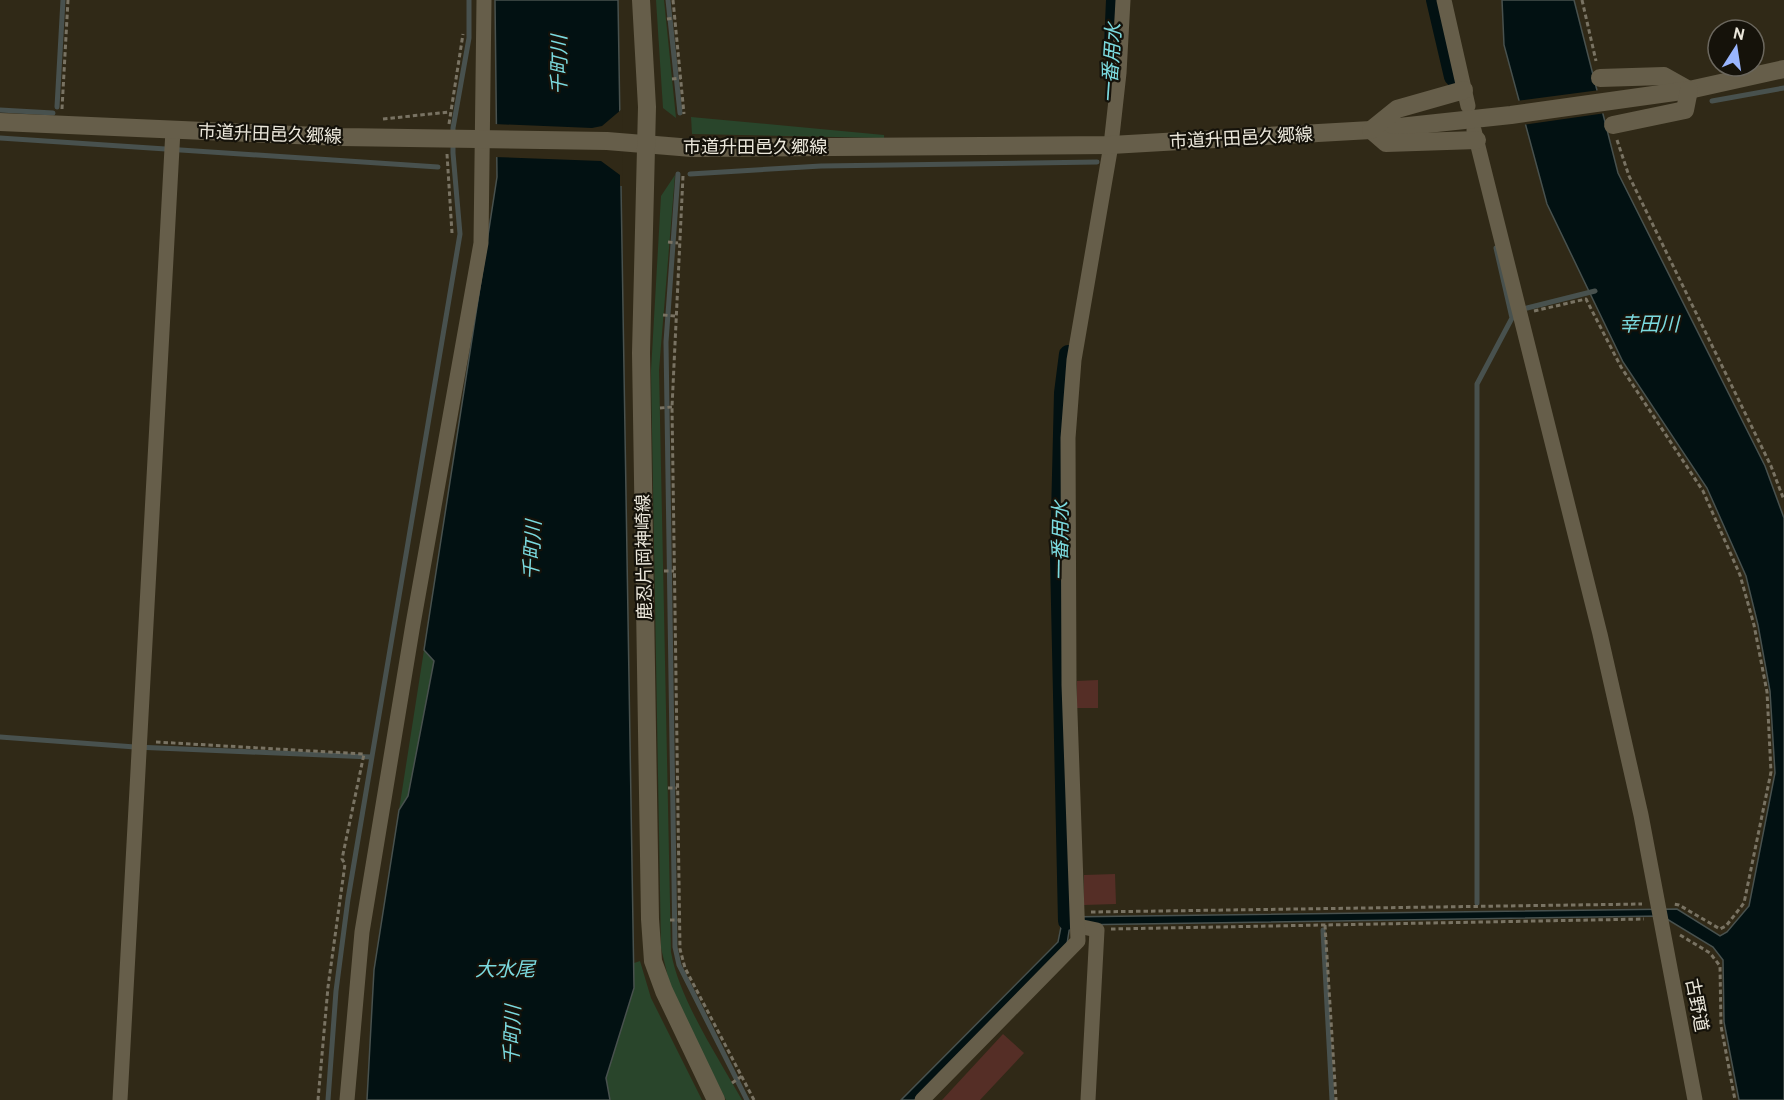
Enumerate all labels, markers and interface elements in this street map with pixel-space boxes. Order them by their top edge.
north arrow [1706,18,1766,78]
water label: 一番用水 [1097,20,1129,104]
text: N [1731,24,1746,46]
water label: 千町川 [548,33,574,95]
street label: 市道升田邑久郷線 [198,121,342,150]
street label: 市道升田邑久郷線 [1169,124,1314,155]
street label: 市道升田邑久郷線 [683,137,827,160]
water label: 幸田川 [1619,313,1681,339]
street label: 鹿忍片岡神崎線 [633,494,658,620]
water label: 一番用水 [1048,499,1076,581]
water label: 千町川 [519,517,549,581]
water label: 大水尾 [475,958,537,984]
street label: 古野道 [1679,977,1712,1034]
water label: 千町川 [500,1003,528,1066]

